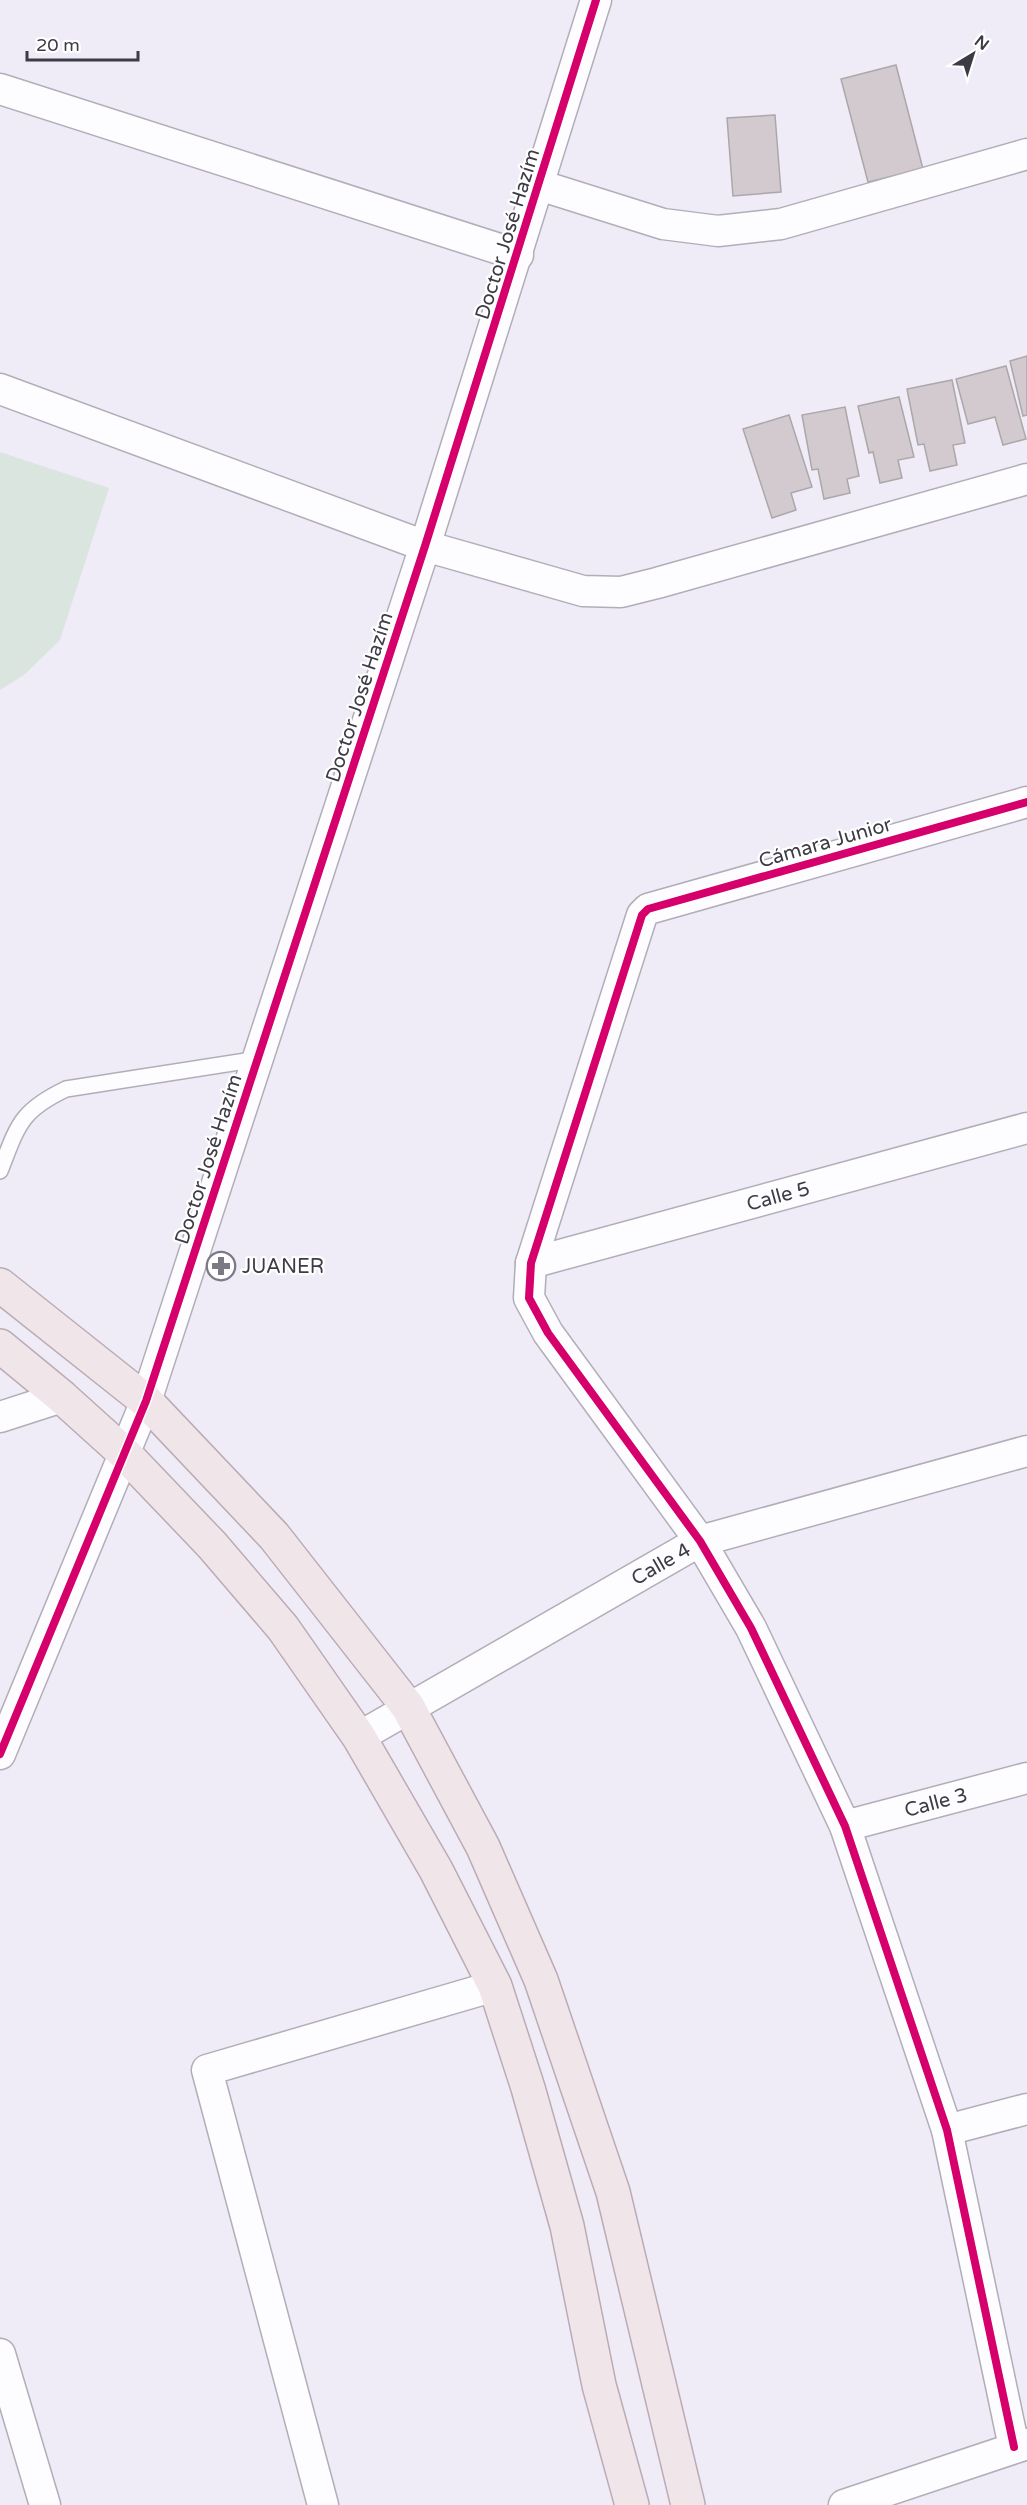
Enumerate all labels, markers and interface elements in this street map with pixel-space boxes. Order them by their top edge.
scale bar [27,24,138,62]
north arrow [943,24,1003,84]
text: N [970,31,993,55]
text: 20 m [36,34,80,56]
street label: Doctor José Hazím [471,146,545,323]
street label: Doctor José Hazím [321,609,399,785]
street label: Cámara Junior [756,812,895,873]
street label: Doctor José Hazím [170,1071,248,1247]
street label: Calle 5 [744,1177,812,1217]
pharmacy icon: JUANER [205,1250,237,1282]
place label: JUANER [242,1255,324,1279]
street label: Calle 4 [627,1538,695,1591]
street label: Calle 3 [902,1783,970,1823]

